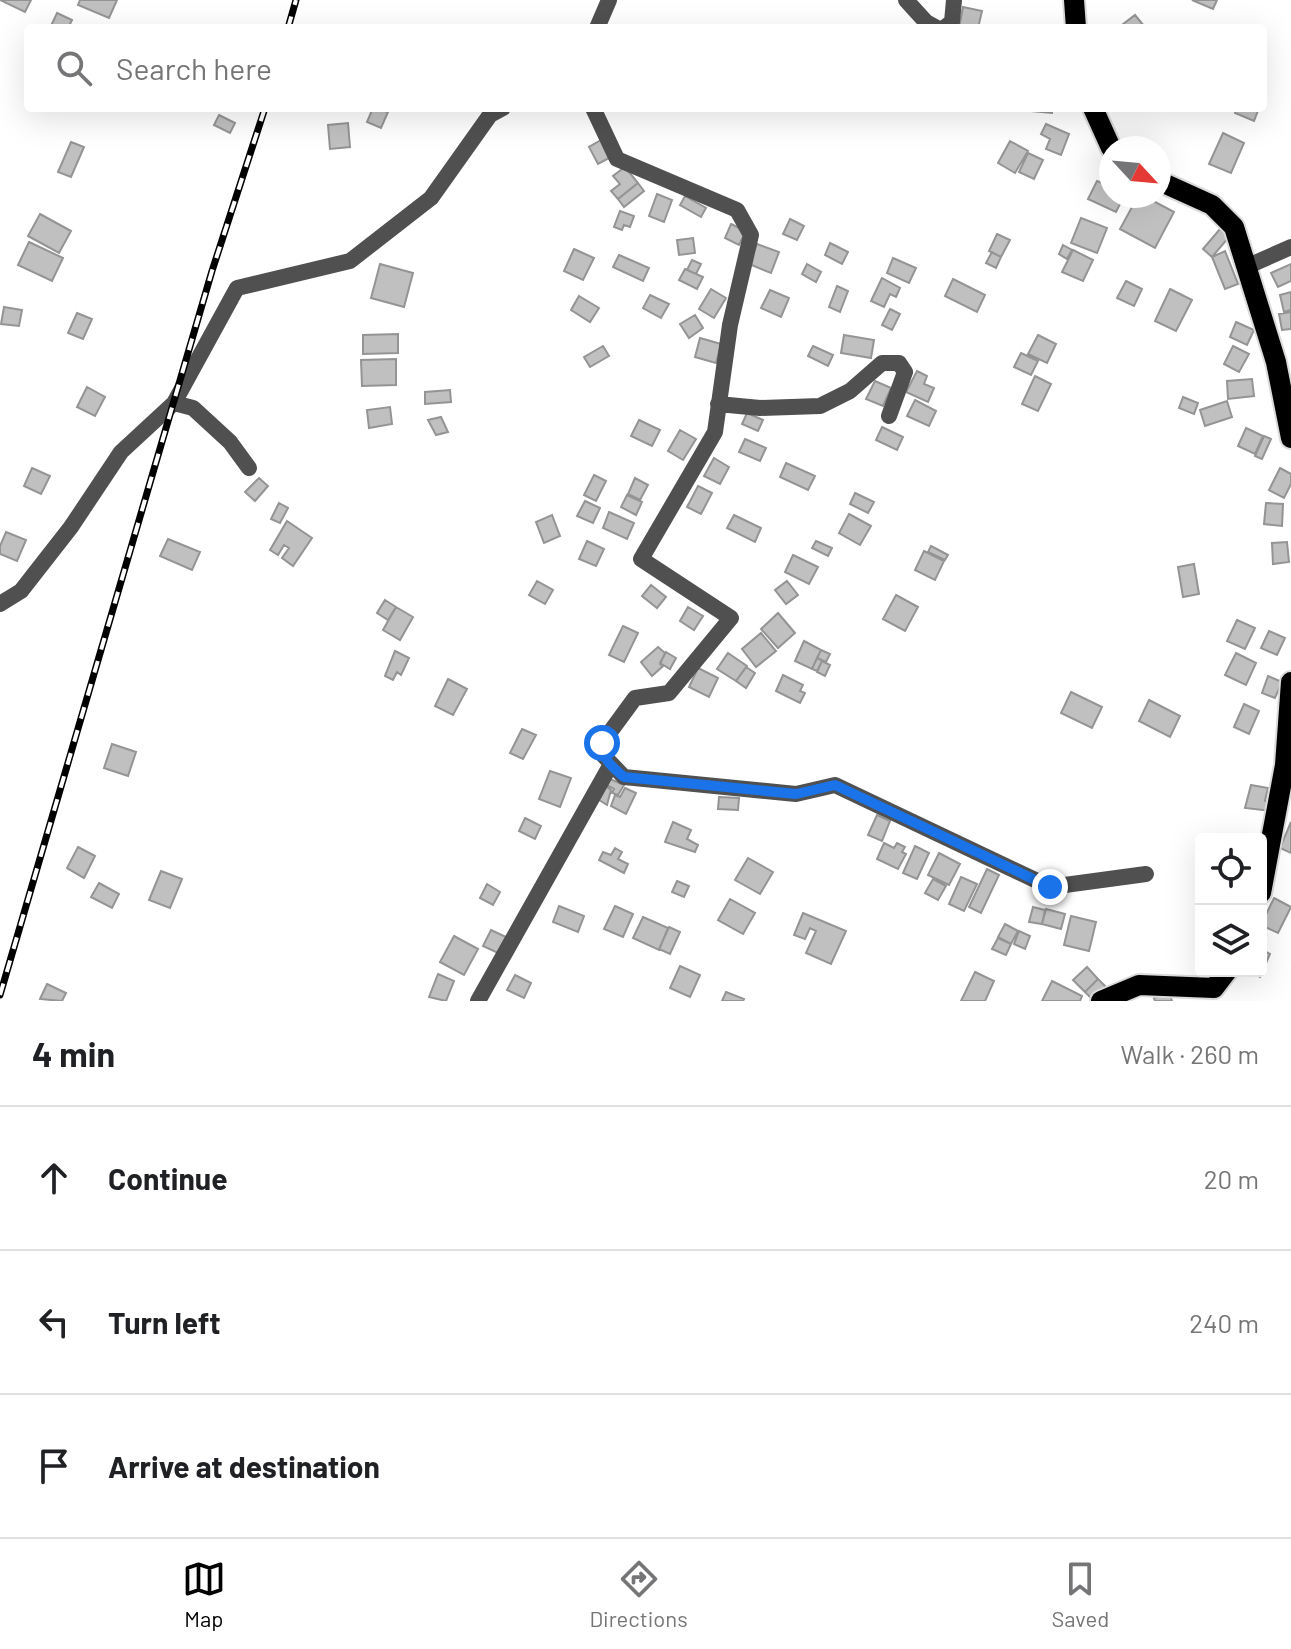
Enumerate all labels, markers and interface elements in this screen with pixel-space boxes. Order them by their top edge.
search box [24,24,1267,112]
icon: search [52,46,96,90]
text: Search here [116,50,272,86]
north arrow [1099,136,1171,208]
route start [584,725,620,761]
map controls [1195,833,1267,977]
button: locate [1195,833,1267,905]
route end [1032,869,1068,905]
button: layers [1195,905,1267,977]
text: 4 min [32,1033,115,1074]
text: Walk · 260 m [1121,1038,1259,1069]
icon: ahead [32,1156,76,1200]
text: Continue [108,1160,228,1196]
text: 20 m [1204,1163,1259,1194]
icon: left [32,1300,76,1344]
text: Turn left [108,1304,221,1340]
text: 240 m [1189,1307,1259,1338]
icon: arrive [32,1444,76,1488]
text: Arrive at destination [108,1448,380,1484]
tab: Map [182,1557,226,1631]
tab: Directions [589,1557,688,1631]
tab: Saved [1051,1557,1109,1631]

